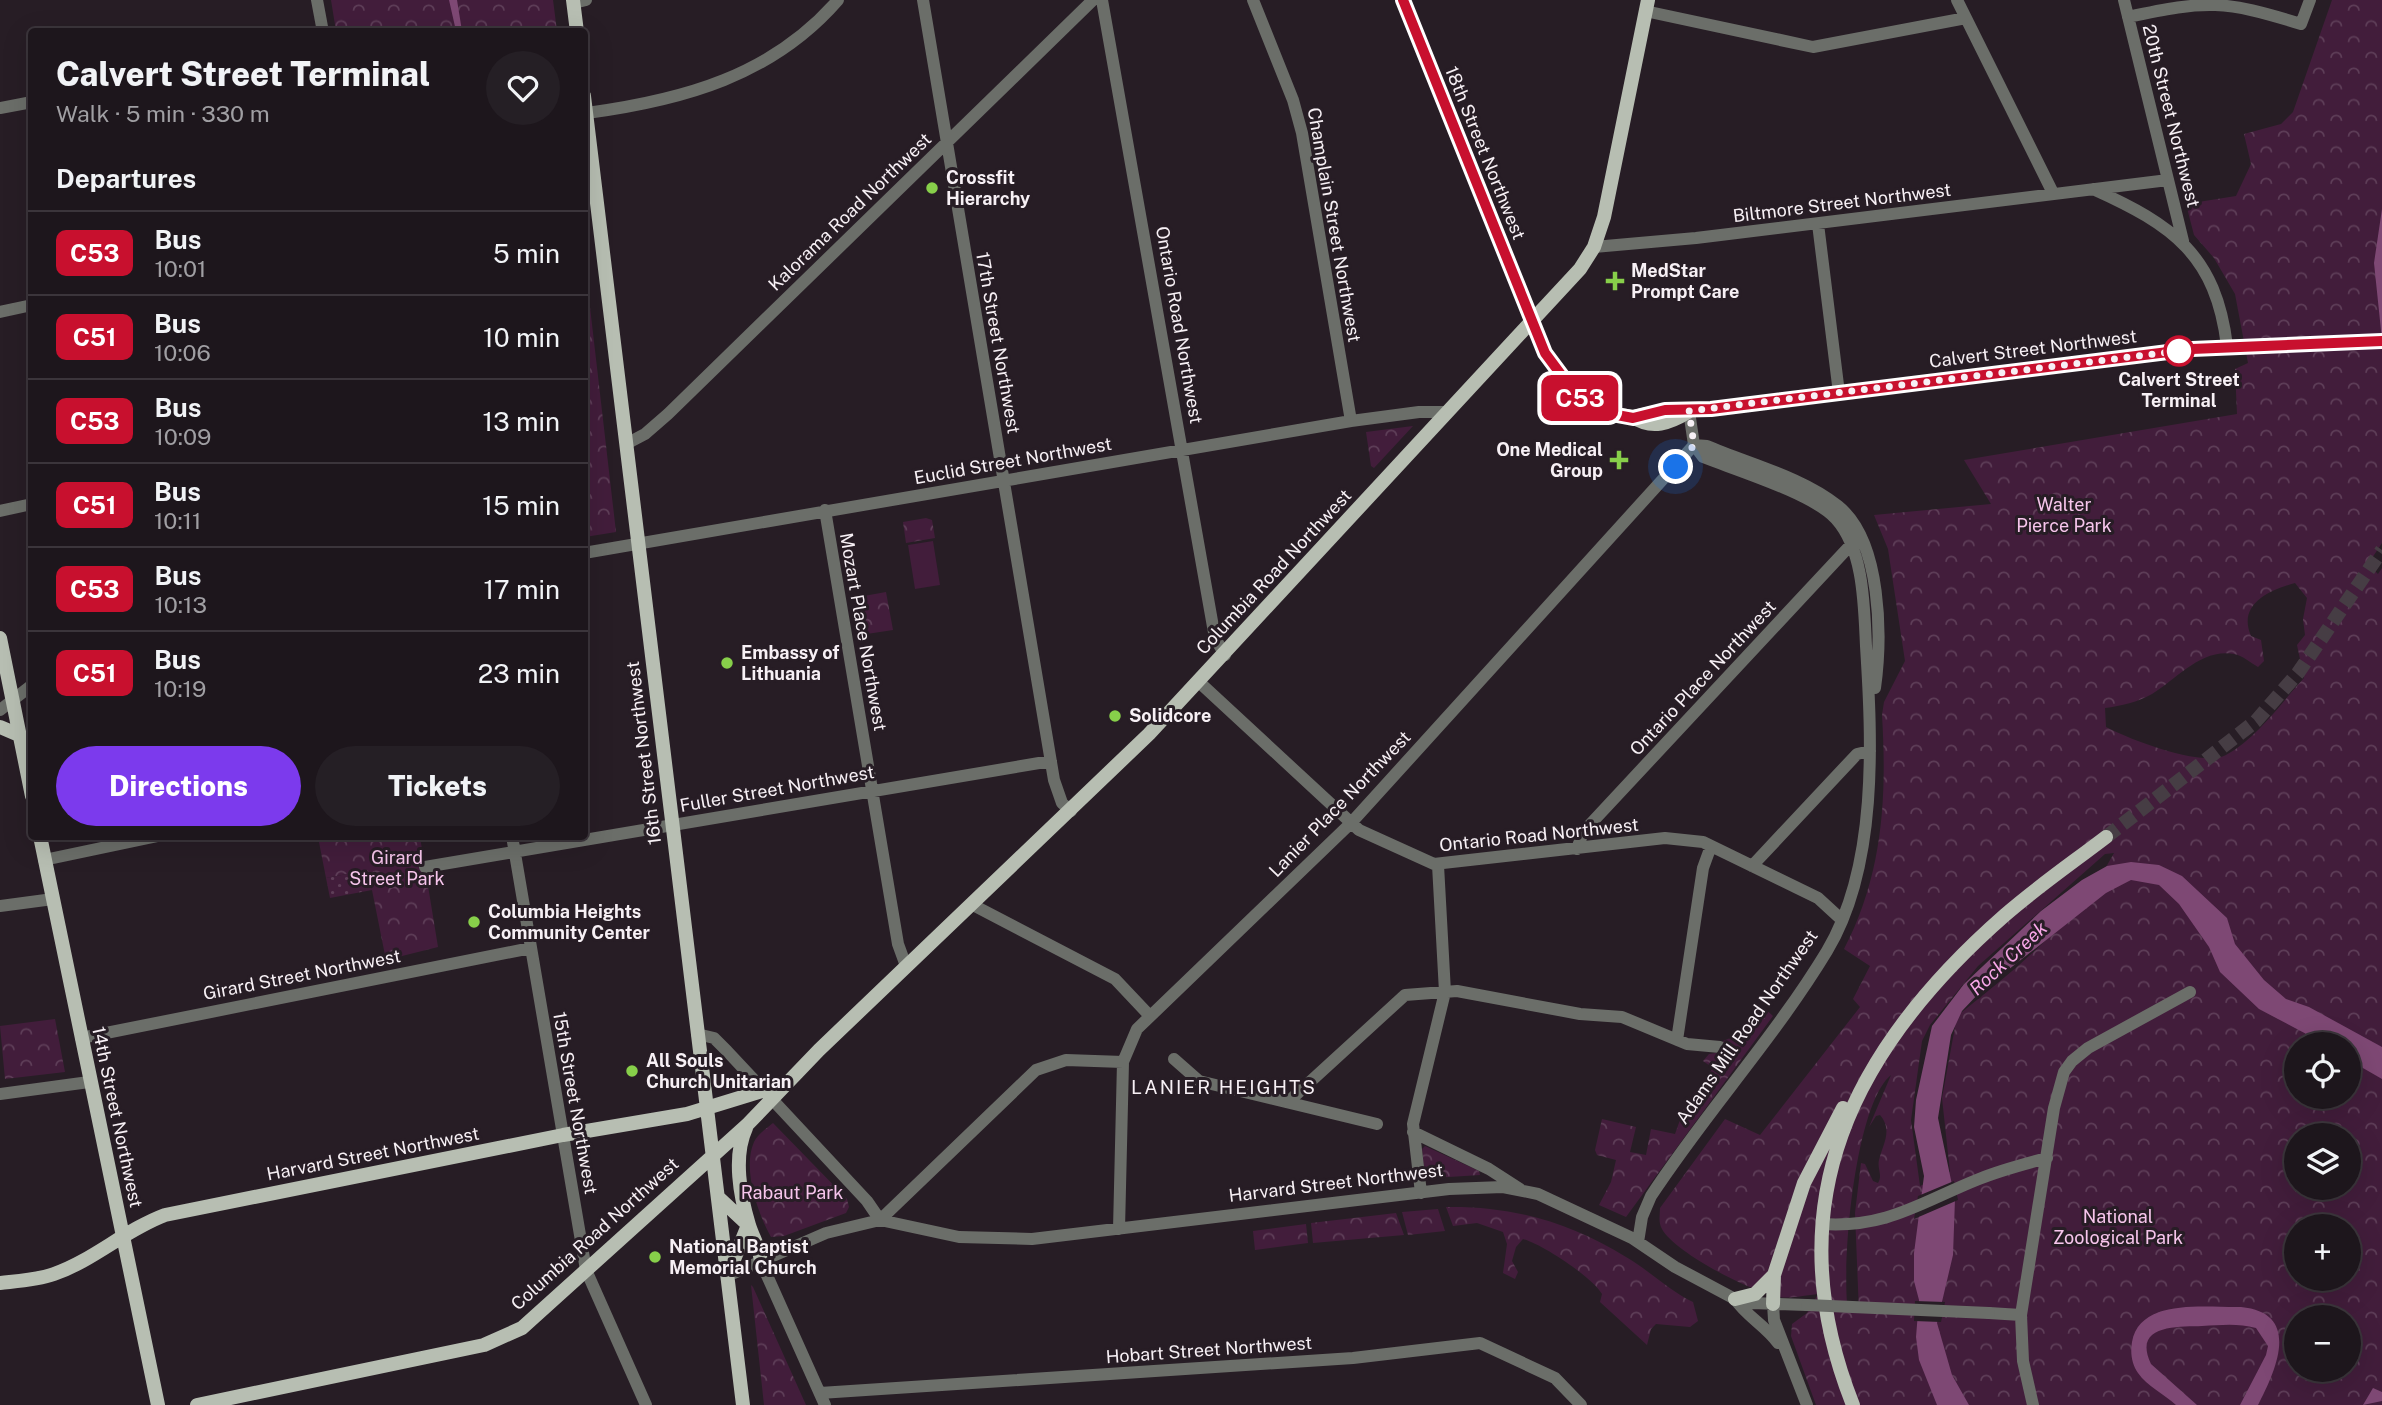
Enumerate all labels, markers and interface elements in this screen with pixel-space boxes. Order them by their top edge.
street label: 20th Street Northwest [2139,22,2204,210]
button: heart [486,51,560,125]
text: Calvert Street Terminal [56,55,430,93]
street label: 18th Street Northwest [1441,63,1530,243]
text: Walk · 5 min · 330 m [56,100,270,127]
street label: Champlain Street Northwest [1303,106,1365,344]
street label: Kalorama Road Northwest [764,128,935,295]
text: Departures [56,163,196,194]
place label: Crossfit Hierarchy [946,167,1030,209]
street label: Biltmore Street Northwest [1732,179,1952,226]
marker: Crossfit Hierarchy [924,180,940,196]
text: Bus [154,224,201,255]
street label: Ontario Road Northwest [1152,224,1207,425]
text: 5 min [493,238,560,269]
text: C53 [70,239,119,267]
street label: 17th Street Northwest [972,250,1025,435]
text: 10:01 [154,255,206,282]
place label: MedStar Prompt Care [1631,260,1739,302]
marker: MedStar Prompt Care [1605,271,1625,291]
text: Bus [154,308,201,339]
text: 10 min [483,322,560,353]
text: C51 [73,323,116,351]
street label: Calvert Street Northwest [1928,325,2138,372]
marker: Calvert Street Terminal [2164,336,2194,366]
text: 10:06 [154,339,211,366]
place label: Calvert Street Terminal [2118,369,2240,411]
line badge: C53 [1540,375,1620,421]
text: C53 [1555,384,1605,412]
text: Bus [154,392,201,423]
text: 13 min [483,406,560,437]
text: C53 [70,407,119,435]
text: 10:09 [154,423,211,450]
street label: Euclid Street Northwest [912,433,1113,488]
place label: One Medical Group [1496,439,1603,481]
your location [1658,449,1693,484]
marker: One Medical Group [1609,450,1629,470]
text: Bus [154,476,201,507]
street label: Columbia Road Northwest [1192,485,1356,658]
text: 15 min [482,490,560,521]
text: C51 [73,491,116,519]
park label: Walter Pierce Park [2016,494,2112,536]
text: 10:11 [154,507,201,534]
street label: Mozart Place Northwest [836,531,891,733]
text: Bus [154,560,201,591]
text: 17 min [483,574,560,605]
text: C53 [70,575,119,603]
text: 10:13 [154,591,207,618]
street label: Ontario Place Northwest [1625,596,1780,760]
place label: Embassy of Lithuania [741,642,839,684]
text: Bus [154,644,201,675]
marker: Embassy of Lithuania [719,655,735,671]
text: 23 min [478,658,560,689]
text: C51 [73,659,116,687]
street label: 16th Street Northwest [622,660,665,846]
text: 10:19 [154,675,206,702]
place label: Solidcore [1129,705,1211,726]
marker: Solidcore [1107,708,1123,724]
street label: Lanier Place Northwest [1264,726,1415,881]
button: Directions [56,746,301,826]
button: Tickets [315,746,560,826]
street label: Fuller Street Northwest [678,761,876,816]
street label: Ontario Road Northwest [1438,814,1640,855]
park label: Girard Street Park [349,847,445,889]
place label: Columbia Heights Community Center [488,901,651,943]
marker: Columbia Heights Community Center [466,914,482,930]
water label: Rock Creek [1965,916,2052,999]
street label: Adams Mill Road Northwest [1671,926,1822,1128]
street label: Girard Street Northwest [201,945,402,1004]
street label: 15th Street Northwest [549,1010,602,1196]
street label: 14th Street Northwest [88,1024,147,1209]
map controls [2284,1032,2361,1382]
button: locate [2284,1032,2361,1109]
place label: All Souls Church Unitarian [646,1050,792,1092]
marker: All Souls Church Unitarian [624,1063,640,1079]
district label: LANIER HEIGHTS [1131,1076,1317,1098]
street label: Harvard Street Northwest [265,1123,481,1184]
button: layers [2284,1123,2361,1200]
street label: Columbia Road Northwest [507,1153,683,1314]
street label: Harvard Street Northwest [1227,1159,1444,1206]
park label: Rabaut Park [741,1182,843,1203]
park label: National Zoological Park [2053,1206,2183,1248]
button: + [2284,1214,2361,1291]
place label: National Baptist Memorial Church [669,1236,817,1278]
marker: National Baptist Memorial Church [647,1249,663,1265]
button: − [2284,1305,2361,1382]
street label: Hobart Street Northwest [1105,1332,1313,1367]

